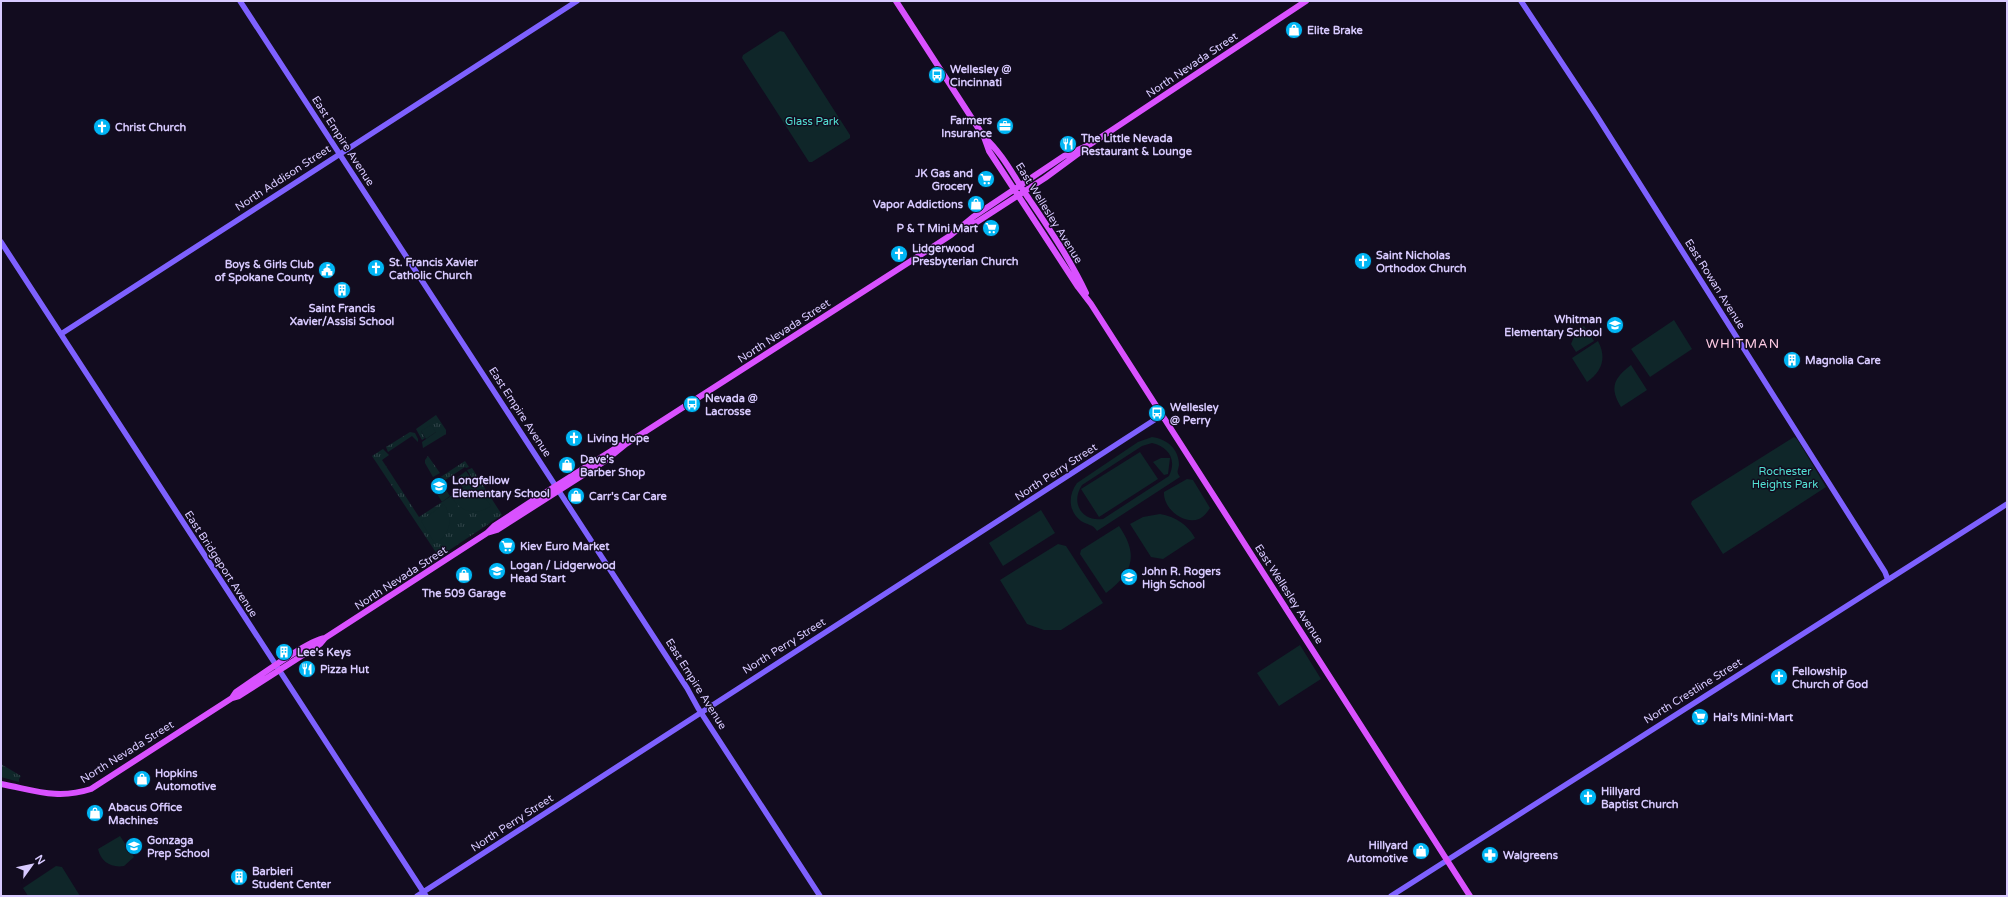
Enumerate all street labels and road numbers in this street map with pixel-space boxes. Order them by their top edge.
street label: North Nevada Street [1144,30,1240,100]
street label: East Empire Avenue [309,94,377,188]
street label: North Addison Street [233,142,333,214]
street label: East Wellesley Avenue [1013,160,1085,266]
street label: East Rowan Avenue [1682,237,1748,331]
street label: North Nevada Street [735,296,833,366]
street label: East Empire Avenue [486,365,554,459]
street label: North Perry Street [1012,441,1100,503]
street label: East Bridgeport Avenue [182,508,260,620]
street label: East Wellesley Avenue [1252,542,1326,646]
street label: North Nevada Street [352,543,450,613]
street label: North Perry Street [740,615,828,677]
street label: East Empire Avenue [663,636,729,732]
street label: North Crestline Street [1642,655,1744,727]
street label: North Nevada Street [78,718,176,786]
street label: North Perry Street [468,792,556,854]

